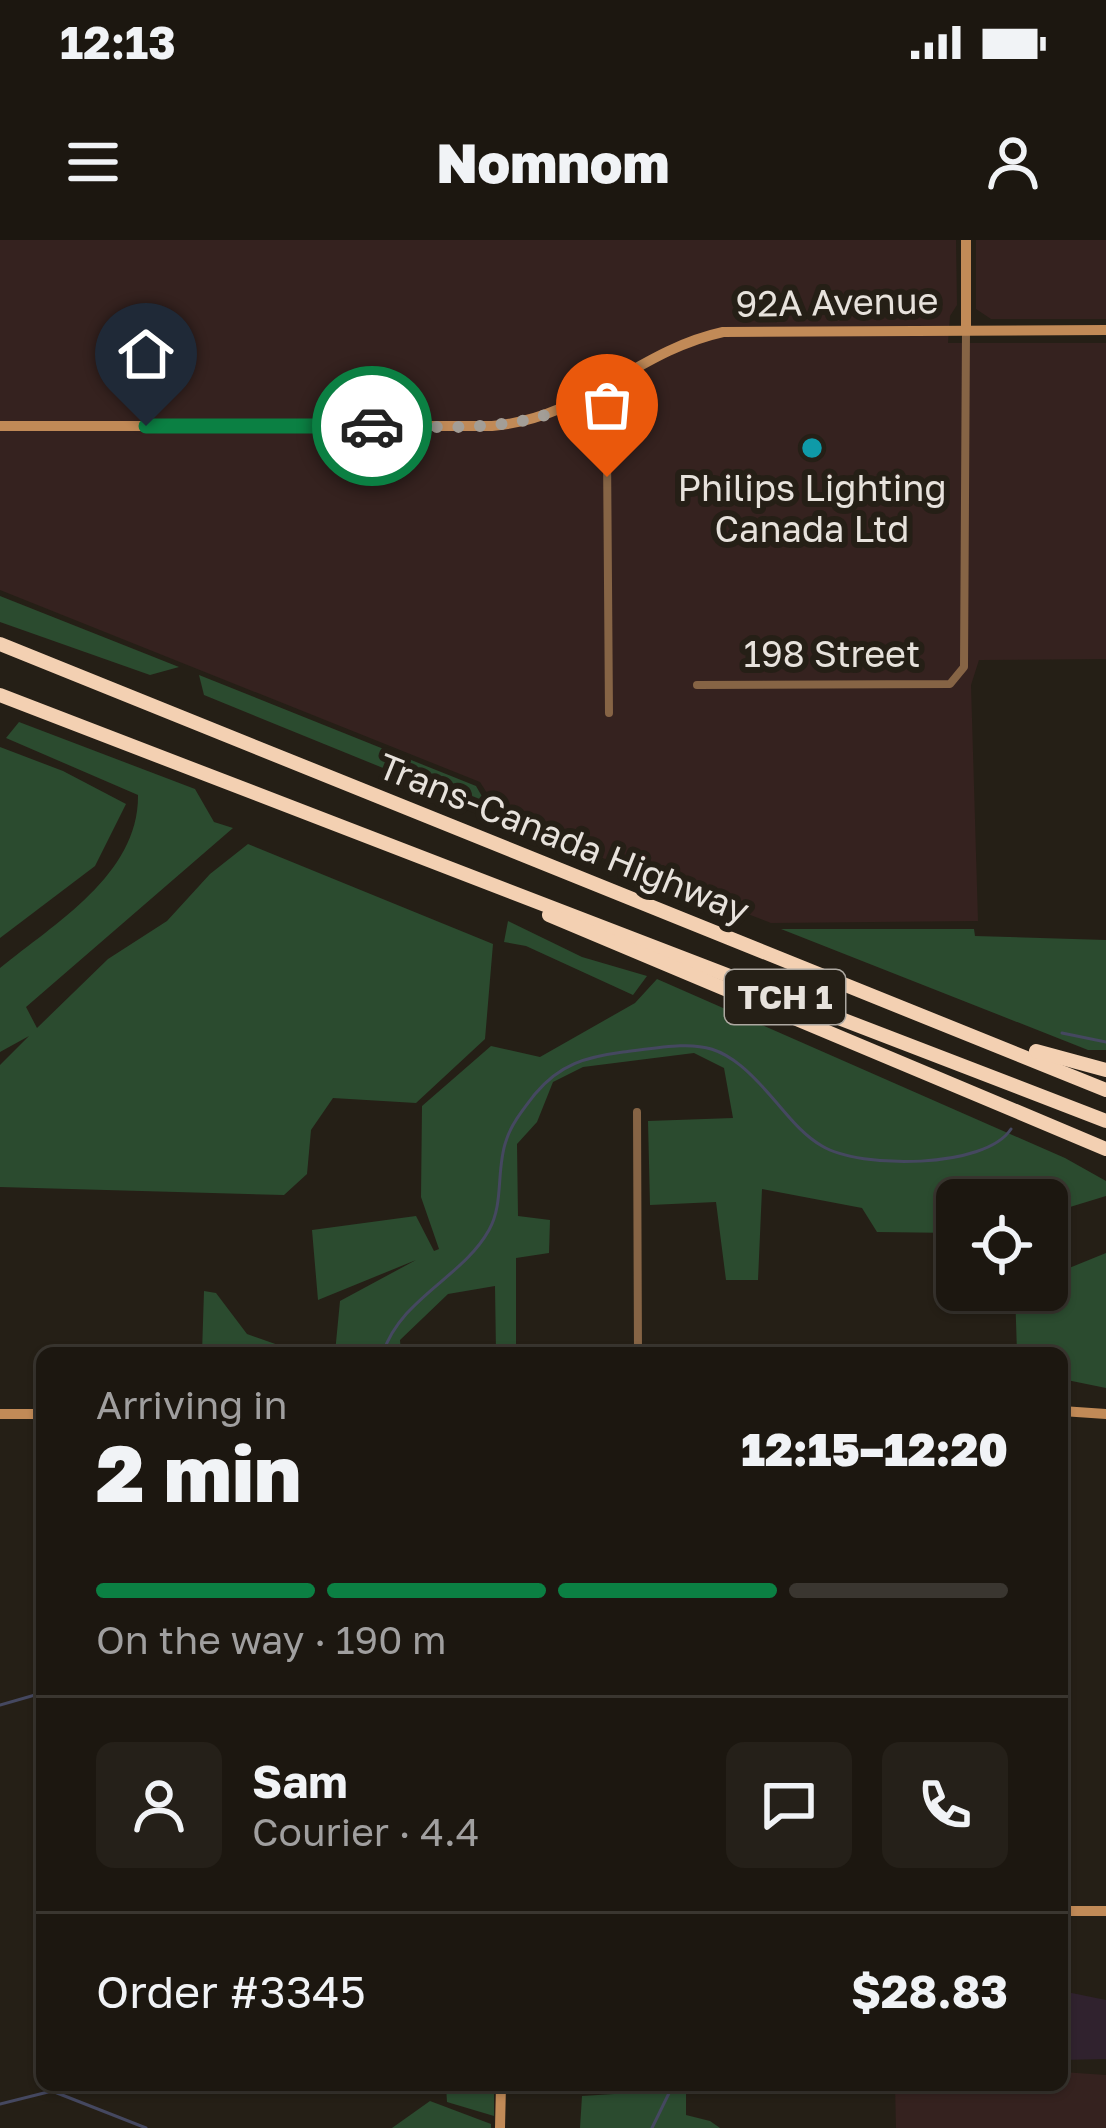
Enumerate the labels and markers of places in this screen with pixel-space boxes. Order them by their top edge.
pin [95,303,197,426]
pin [556,354,658,477]
marker: Philips Lighting Canada Ltd [799,435,825,461]
place label: Philips Lighting Canada Ltd [677,466,947,550]

